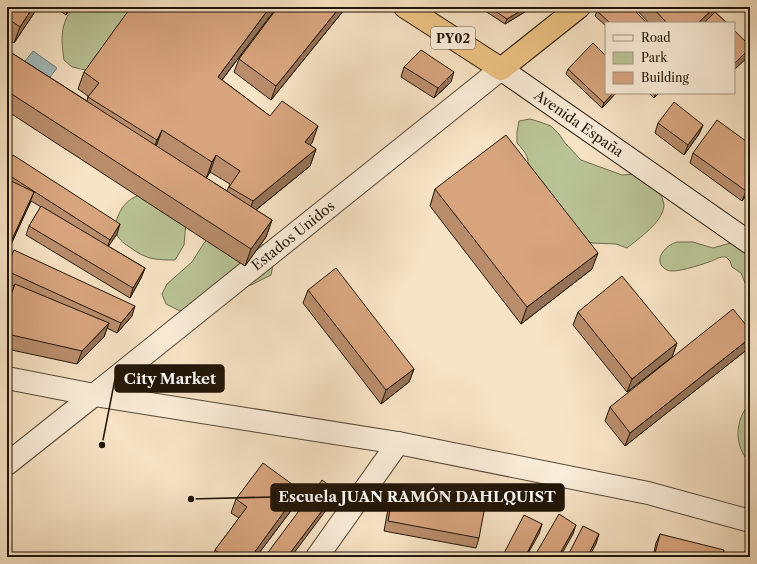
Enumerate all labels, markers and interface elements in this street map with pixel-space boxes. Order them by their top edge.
legend [605,22,735,94]
road number: PY02 [431,27,475,49]
text: Road [641,30,671,45]
text: Park [641,50,668,65]
text: Building [641,70,689,85]
street label: Avenida España [530,85,628,161]
street label: Estados Unidos [248,197,338,274]
callout: City Market [115,365,224,392]
text: City Market [124,369,216,388]
callout: Escuela JUAN RAMÓN DAHLQUIST [271,484,564,511]
text: Escuela JUAN RAMÓN DAHLQUIST [278,487,556,506]

